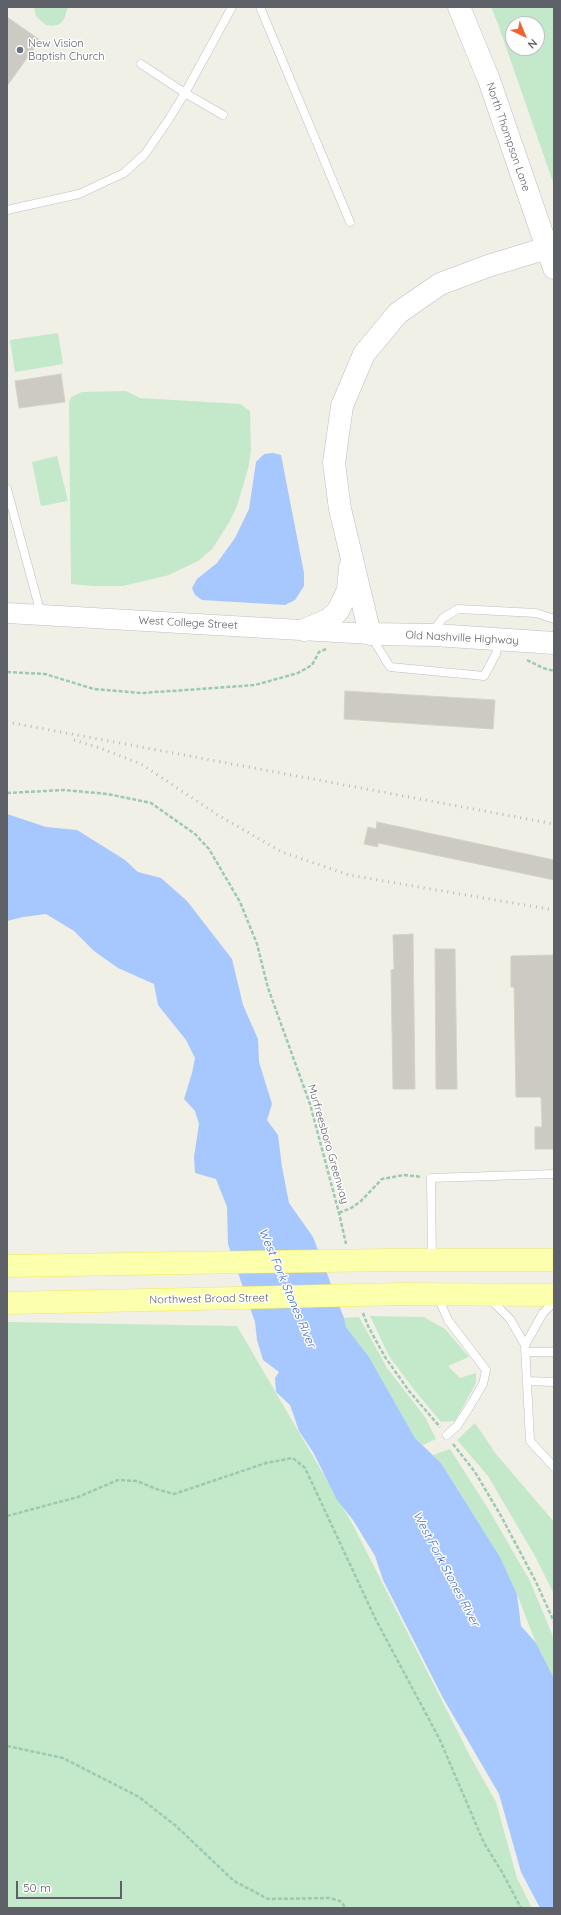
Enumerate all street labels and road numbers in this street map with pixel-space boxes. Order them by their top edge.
street label: North Thompson Lane [483,81,533,193]
street label: West College Street [138,614,238,632]
street label: Old Nashville Highway [405,628,519,648]
street label: Murfreesboro Greenway [305,1083,351,1205]
street label: Northwest Broad Street [149,1291,269,1307]

